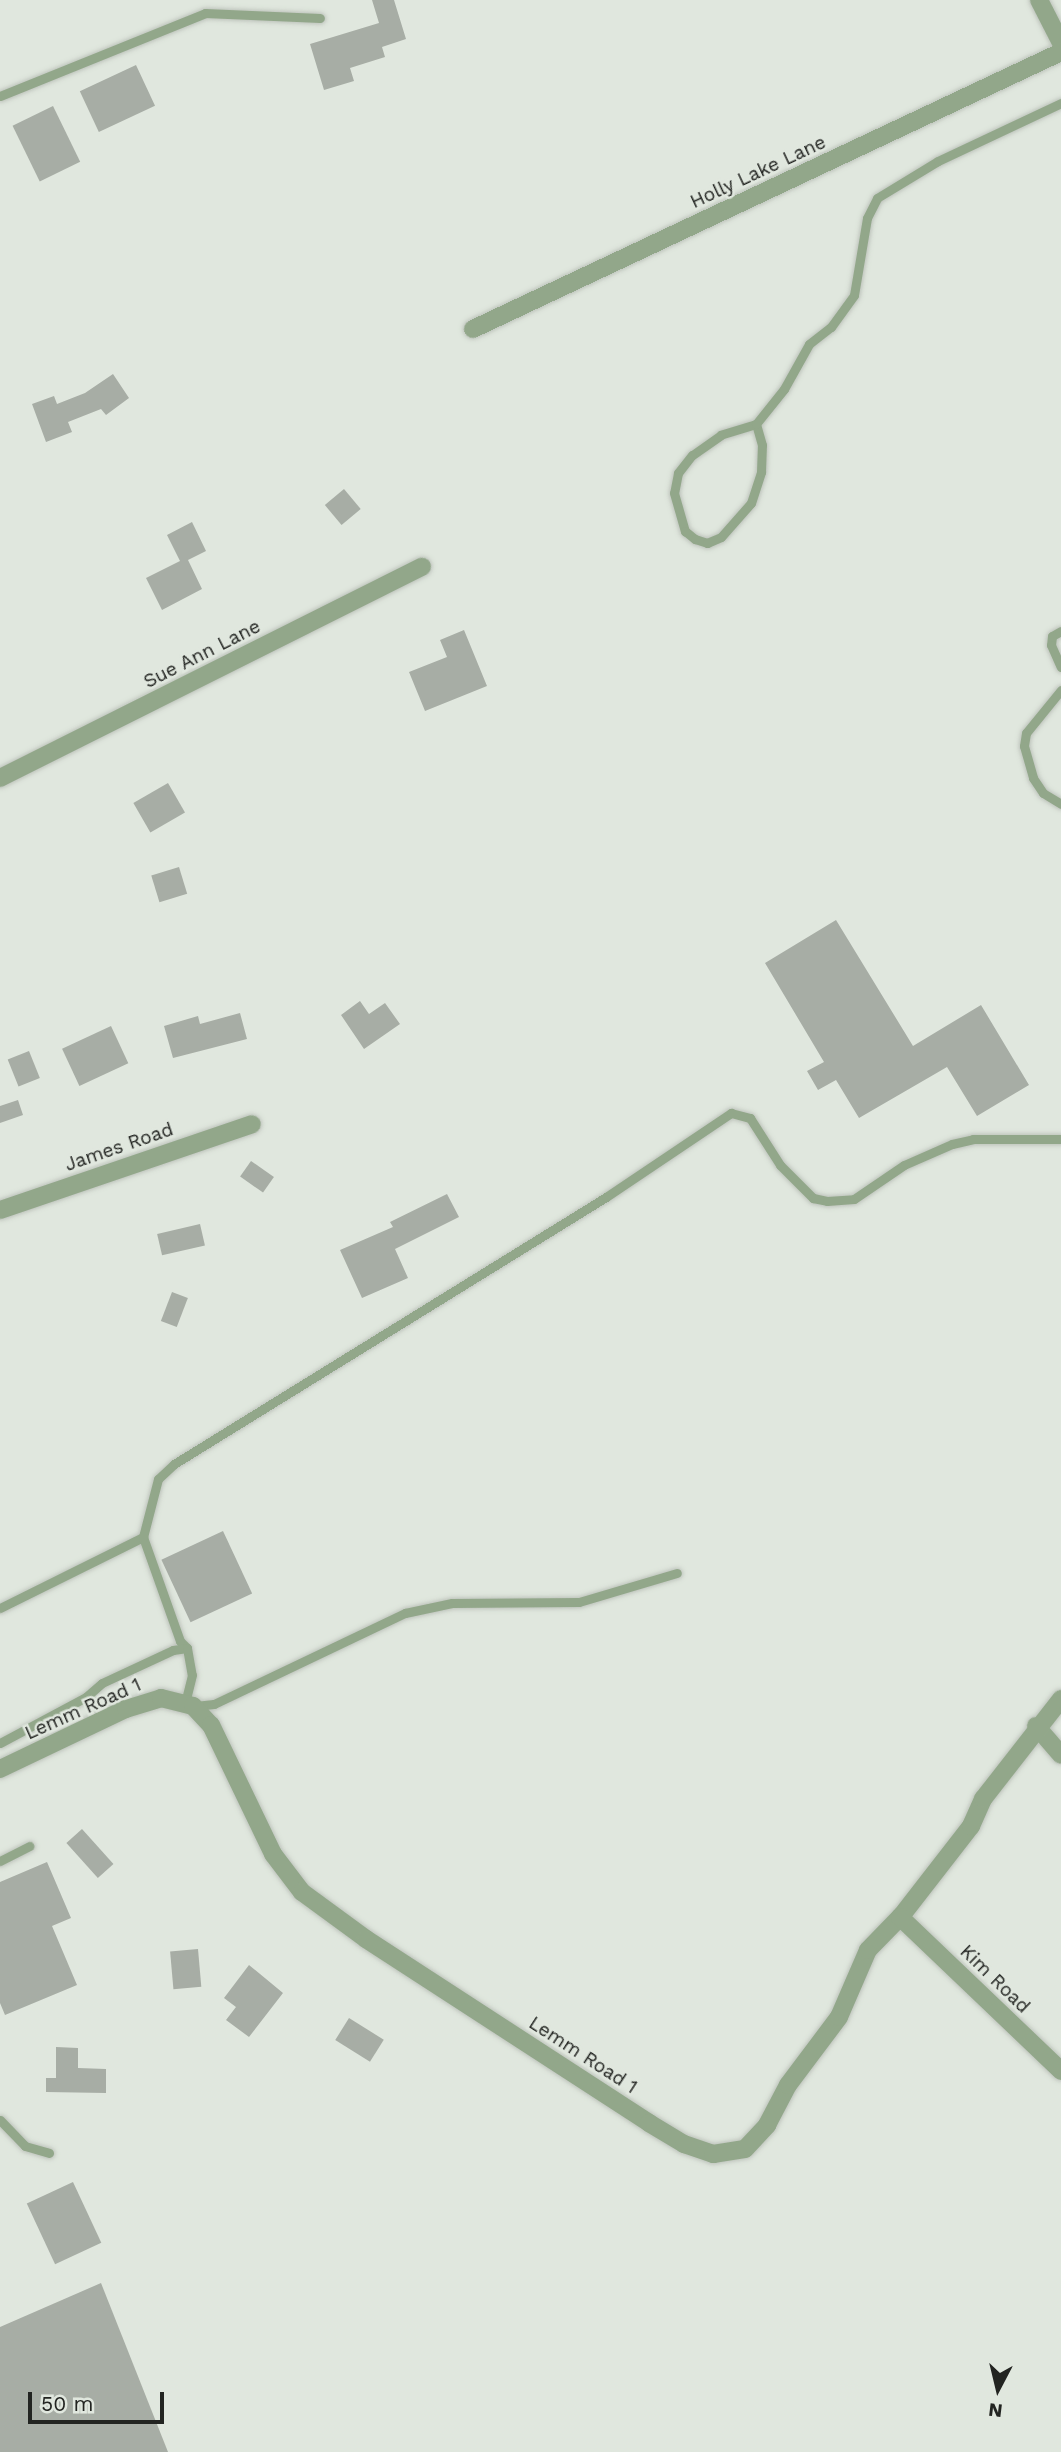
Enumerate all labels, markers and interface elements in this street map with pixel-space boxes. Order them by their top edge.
street label: Holly Lake Lane [686,131,830,213]
street label: Sue Ann Lane [140,615,264,693]
street label: James Road [62,1118,176,1176]
street label: Lemm Road 1 [21,1673,145,1745]
street label: Kim Road [955,1940,1035,2018]
street label: Lemm Road 1 [524,2011,642,2099]
north arrow [963,2354,1033,2424]
scale bar [32,2378,168,2422]
text: 50 m [41,2391,93,2416]
text: N [987,2398,1004,2423]

